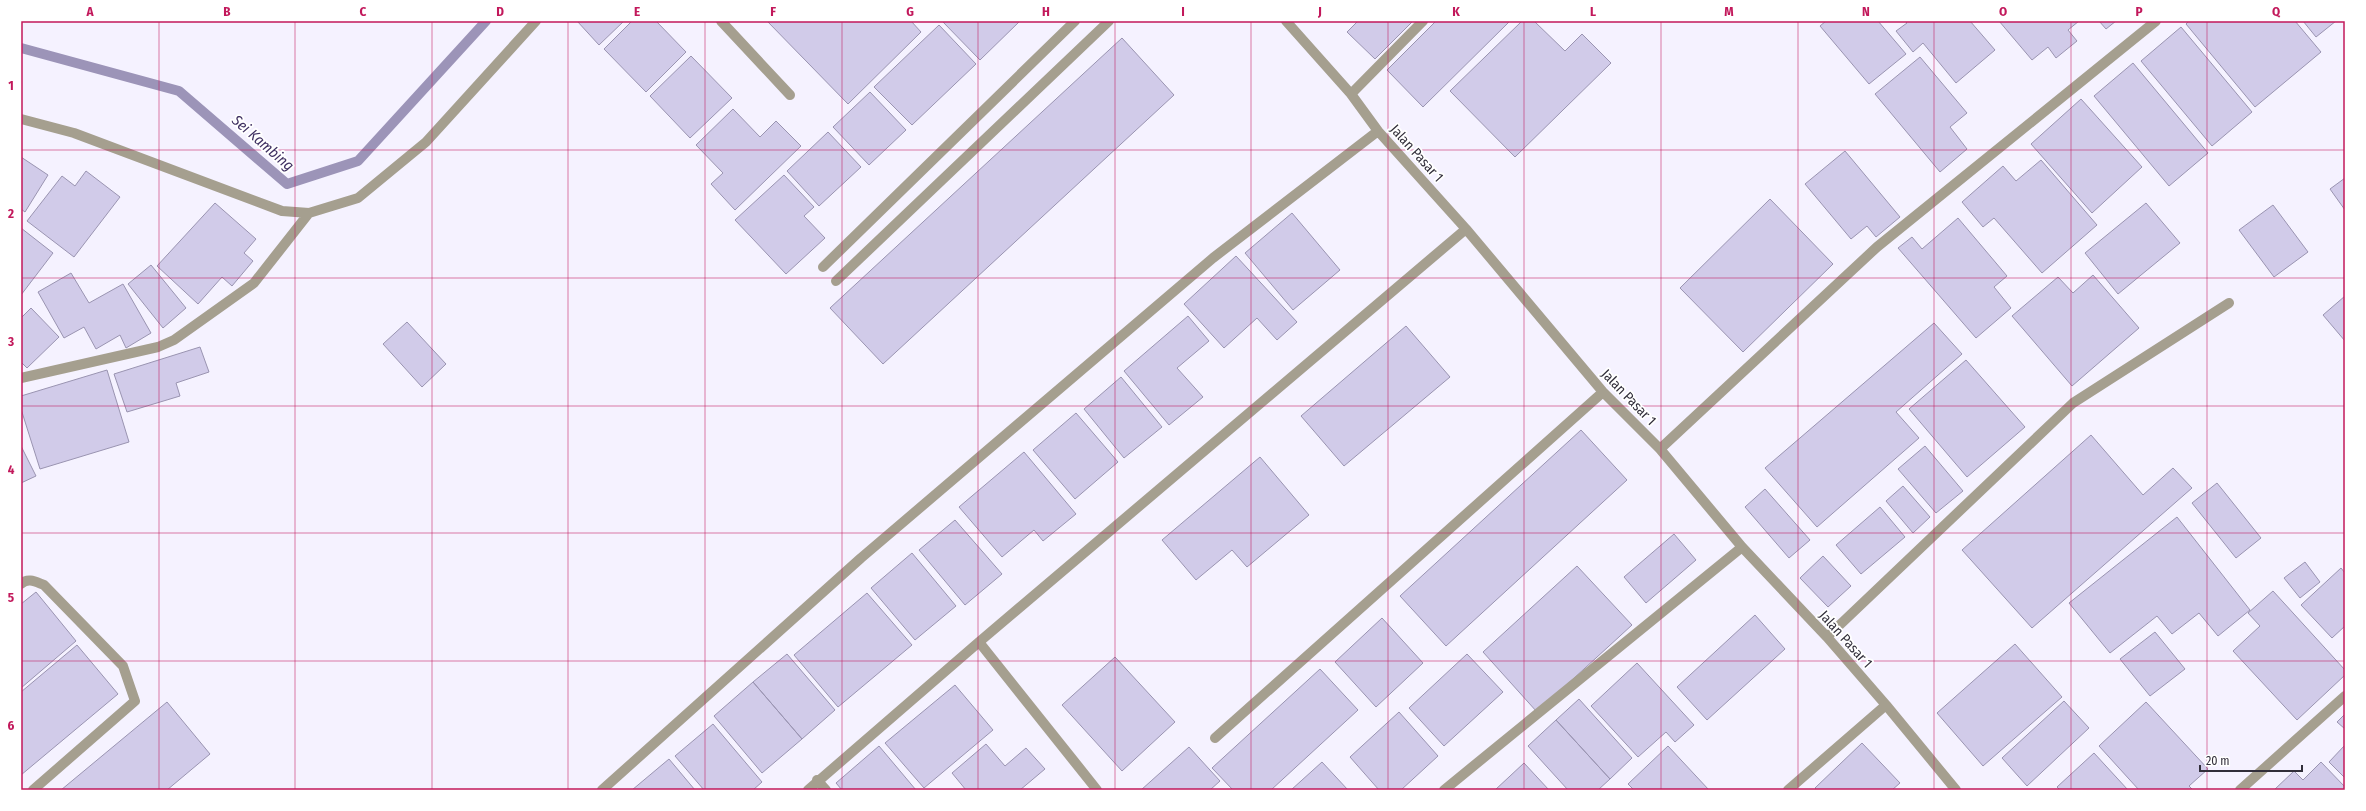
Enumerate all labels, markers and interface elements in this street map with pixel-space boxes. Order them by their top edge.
text: A [85,4,94,19]
text: B [223,4,231,19]
text: C [360,4,367,19]
text: D [496,4,504,19]
text: E [634,4,640,19]
text: F [770,4,776,19]
text: G [906,4,914,19]
text: H [1042,4,1050,19]
text: I [1181,4,1185,19]
text: J [1317,4,1322,19]
text: K [1452,4,1460,19]
text: L [1590,4,1596,19]
text: M [1724,4,1734,19]
text: N [1862,4,1870,19]
text: O [1999,4,2007,19]
text: P [2135,4,2143,19]
text: Q [2272,4,2281,19]
text: 1 [8,78,14,93]
water label: Sei Kambing [228,111,298,175]
street label: Jalan Pasar 1 [1386,121,1447,186]
text: 2 [7,206,14,221]
text: 3 [7,334,14,349]
street label: Jalan Pasar 1 [1598,366,1660,429]
text: 4 [8,462,15,477]
text: 5 [8,590,14,605]
street label: Jalan Pasar 1 [1815,607,1876,672]
text: 6 [8,718,15,733]
scale bar [2200,747,2302,773]
text: 20 m [2206,754,2230,768]

